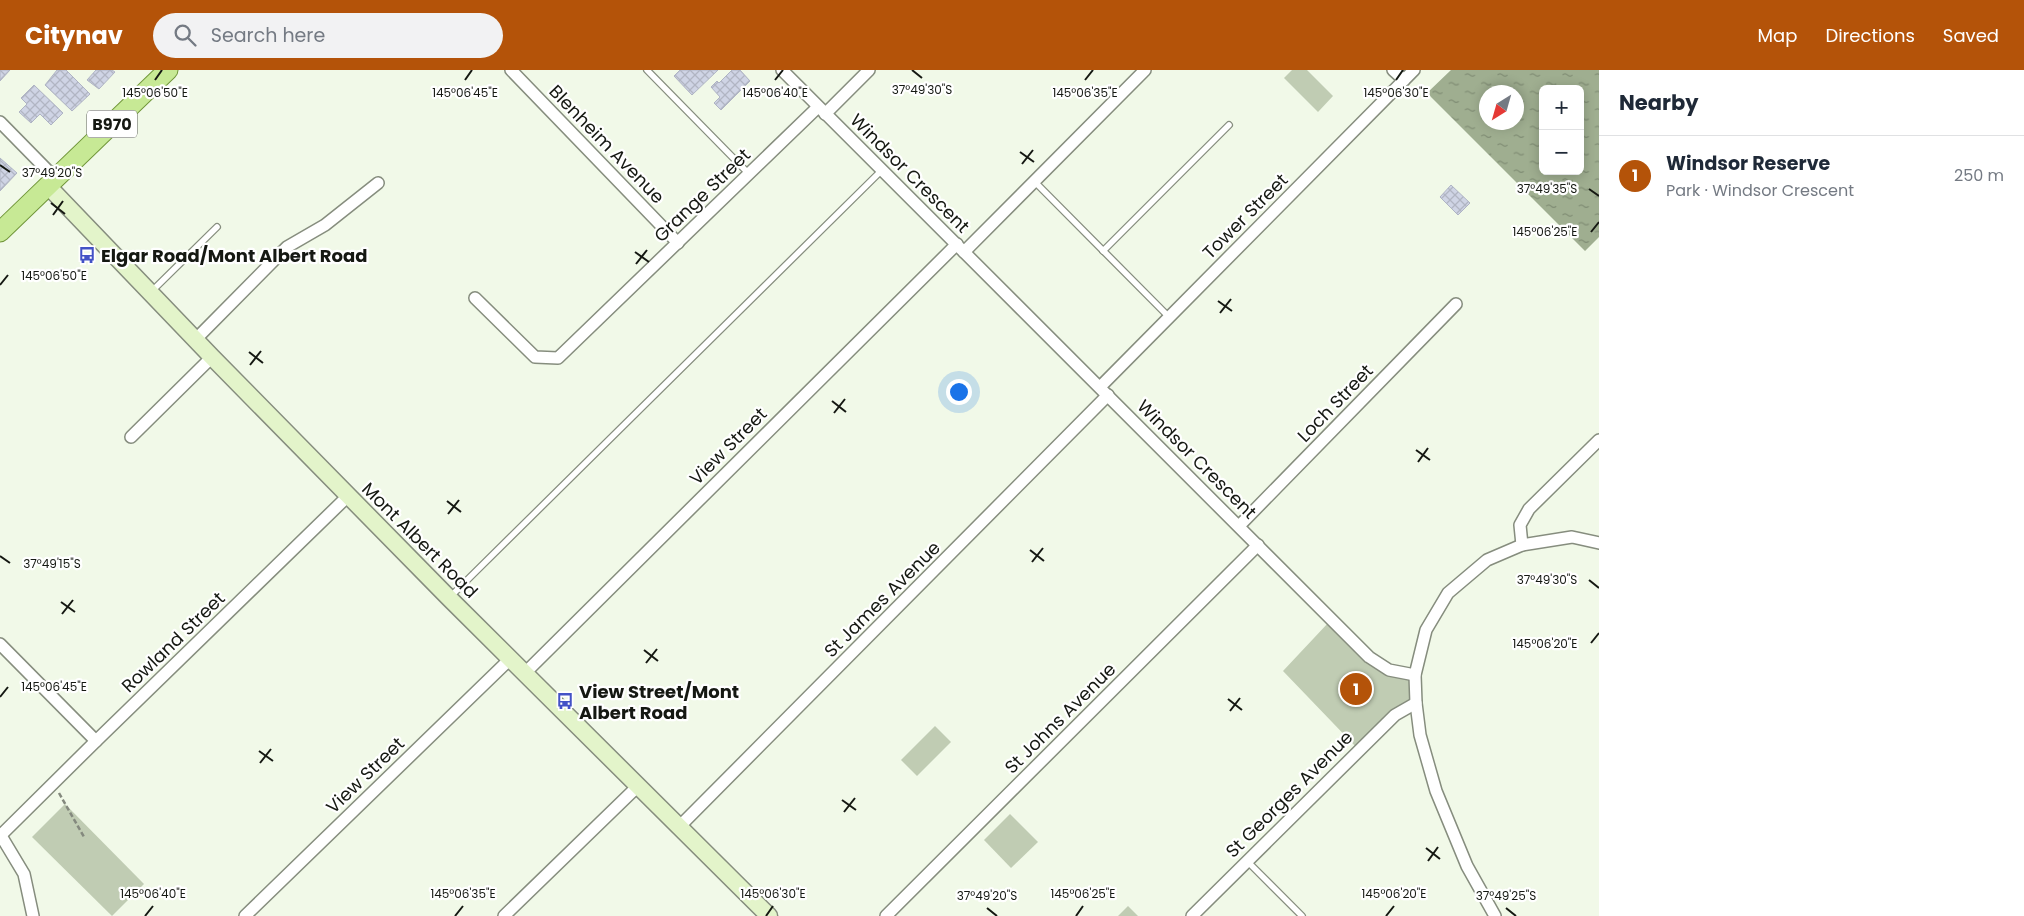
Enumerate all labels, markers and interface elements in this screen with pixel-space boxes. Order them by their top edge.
search box [153,13,503,58]
text: Citynav [25,19,123,52]
icon: search [171,21,199,49]
text: Search here [211,22,325,49]
text: Map [1758,23,1797,48]
text: Directions [1825,23,1915,48]
text: Saved [1943,23,1999,48]
street label: Blenheim Avenue [544,79,670,209]
text: 37°49'30"S [892,81,952,98]
text: 145°06'50"E [122,84,188,101]
text: 145°06'45"E [432,84,498,101]
text: 145°06'40"E [742,84,808,101]
text: 145°06'35"E [1052,84,1118,101]
text: 145°06'30"E [1363,84,1429,101]
north arrow [1479,85,1524,130]
map controls [1539,85,1584,175]
button: + [1539,85,1584,130]
text: Nearby [1619,88,1699,117]
street label: Windsor Crescent [845,108,975,238]
road number: B970 [87,111,137,138]
button: − [1539,130,1584,175]
street label: Grange Street [648,143,756,247]
text: Windsor Reserve [1666,150,1830,177]
text: 37°49'20"S [22,164,82,181]
text: 1 [1632,164,1638,187]
text: 250 m [1954,164,2004,187]
street label: Tower Street [1197,168,1293,264]
text: Park · Windsor Crescent [1666,179,1854,202]
text: 37°49'35"S [1517,180,1577,197]
text: 145°06'25"E [1512,223,1578,240]
place label: Elgar Road/Mont Albert Road [101,243,367,268]
bus stop icon: Elgar Road/Mont Albert Road [77,245,97,265]
text: 145°06'50"E [21,267,87,284]
street label: Loch Street [1292,359,1378,447]
your location [946,379,972,405]
street label: Windsor Crescent [1132,394,1262,524]
street label: View Street [684,402,772,490]
street label: Mont Albert Road [356,476,484,604]
street label: St James Avenue [818,535,946,663]
text: 37°49'15"S [23,555,81,572]
text: 37°49'30"S [1517,571,1577,588]
street label: Rowland Street [116,586,230,698]
text: 145°06'20"E [1512,635,1578,652]
street label: St Johns Avenue [999,657,1121,779]
pin: 1 [1340,670,1372,708]
text: 145°06'45"E [21,678,87,695]
place label: View Street/Mont Albert Road [579,679,739,725]
bus stop icon: View Street/Mont Albert Road [555,691,575,711]
street label: St Georges Avenue [1220,725,1358,863]
street label: View Street [320,731,410,819]
text: 145°06'40"E [120,885,186,902]
text: 145°06'35"E [430,885,496,902]
text: 145°06'30"E [740,885,806,902]
text: 145°06'25"E [1050,885,1116,902]
text: 145°06'20"E [1361,885,1427,902]
text: 37°49'20"S [957,887,1017,904]
text: 37°49'25"S [1476,887,1536,904]

